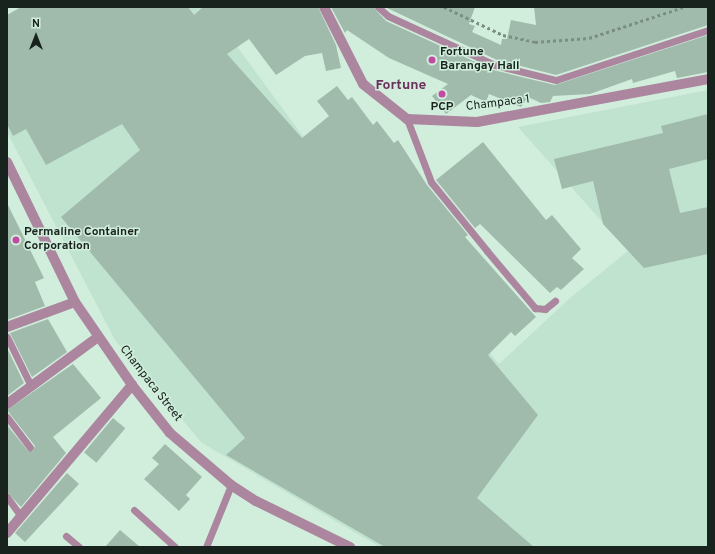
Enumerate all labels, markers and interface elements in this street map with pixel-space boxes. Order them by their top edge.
north arrow [16,16,56,56]
text: N [32,17,40,31]
place label: Fortune Barangay Hall [440,46,520,74]
marker: Fortune Barangay Hall [427,55,437,65]
district label: Fortune [376,78,426,94]
marker: PCP [437,89,447,99]
street label: Champaca 1 [465,93,531,115]
place label: PCP [431,101,453,115]
place label: Permaline Container Corporation [24,226,139,254]
marker: Permaline Container Corporation [11,235,21,245]
street label: Champaca Street [116,343,184,425]

